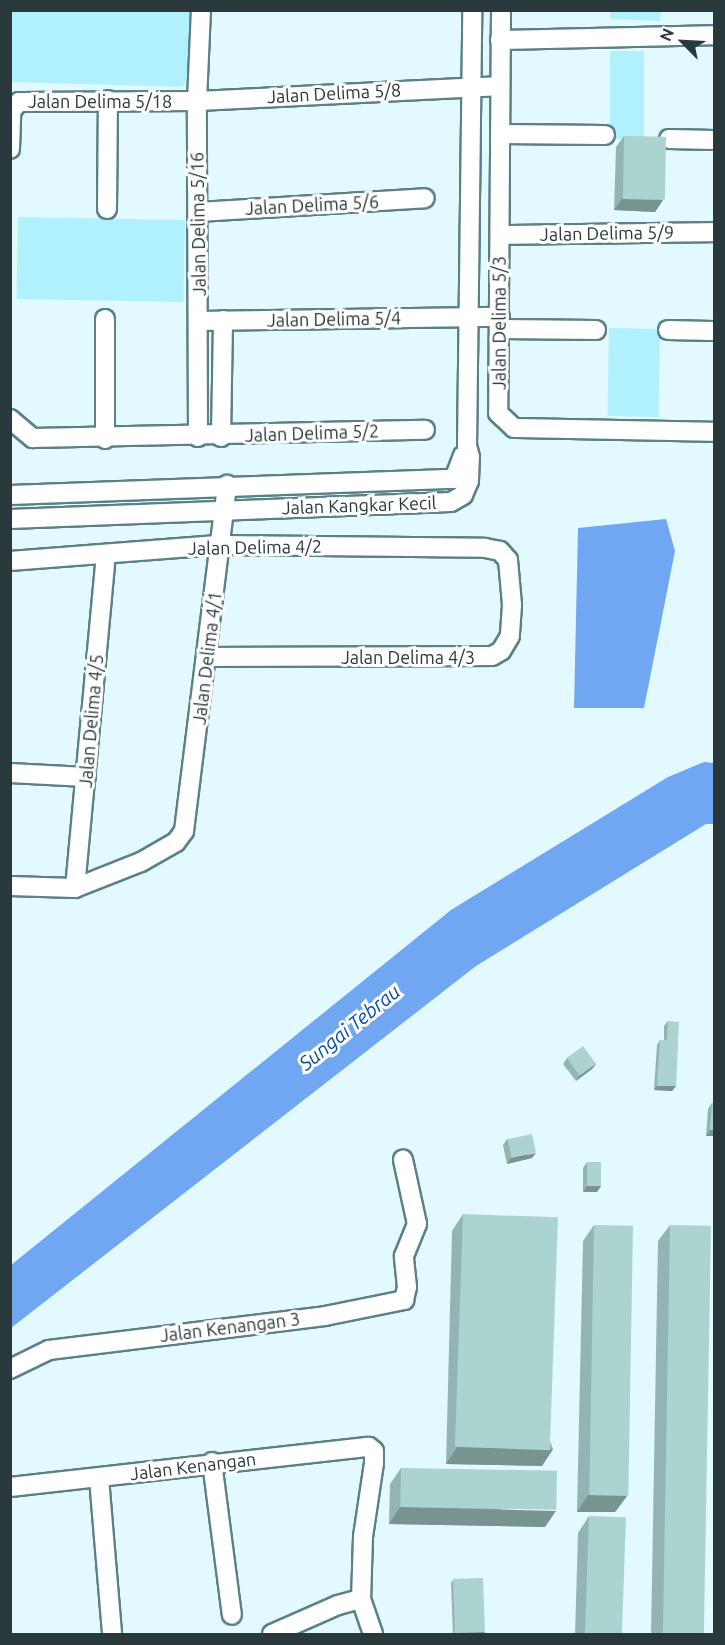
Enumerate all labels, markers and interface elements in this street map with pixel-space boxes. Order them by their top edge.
north arrow [653,12,713,72]
text: N [656,26,677,44]
street label: Jalan Delima 5/8 [266,79,402,107]
street label: Jalan Delima 5/18 [28,90,172,112]
street label: Jalan Delima 5/16 [186,152,210,296]
street label: Jalan Delima 5/6 [244,191,380,219]
street label: Jalan Delima 5/9 [540,221,674,245]
street label: Jalan Delima 5/3 [488,256,510,390]
street label: Jalan Delima 5/4 [267,307,401,331]
street label: Jalan Delima 5/2 [245,420,379,446]
street label: Jalan Kangkar Kecil [281,492,437,518]
street label: Jalan Delima 4/2 [188,535,322,559]
street label: Jalan Delima 4/1 [188,590,226,726]
street label: Jalan Delima 4/3 [341,646,475,668]
street label: Jalan Delima 4/5 [74,653,108,789]
water label: Sungai Tebrau [294,979,404,1075]
street label: Jalan Kenangan 3 [159,1308,301,1346]
street label: Jalan Kenangan [129,1448,257,1484]

